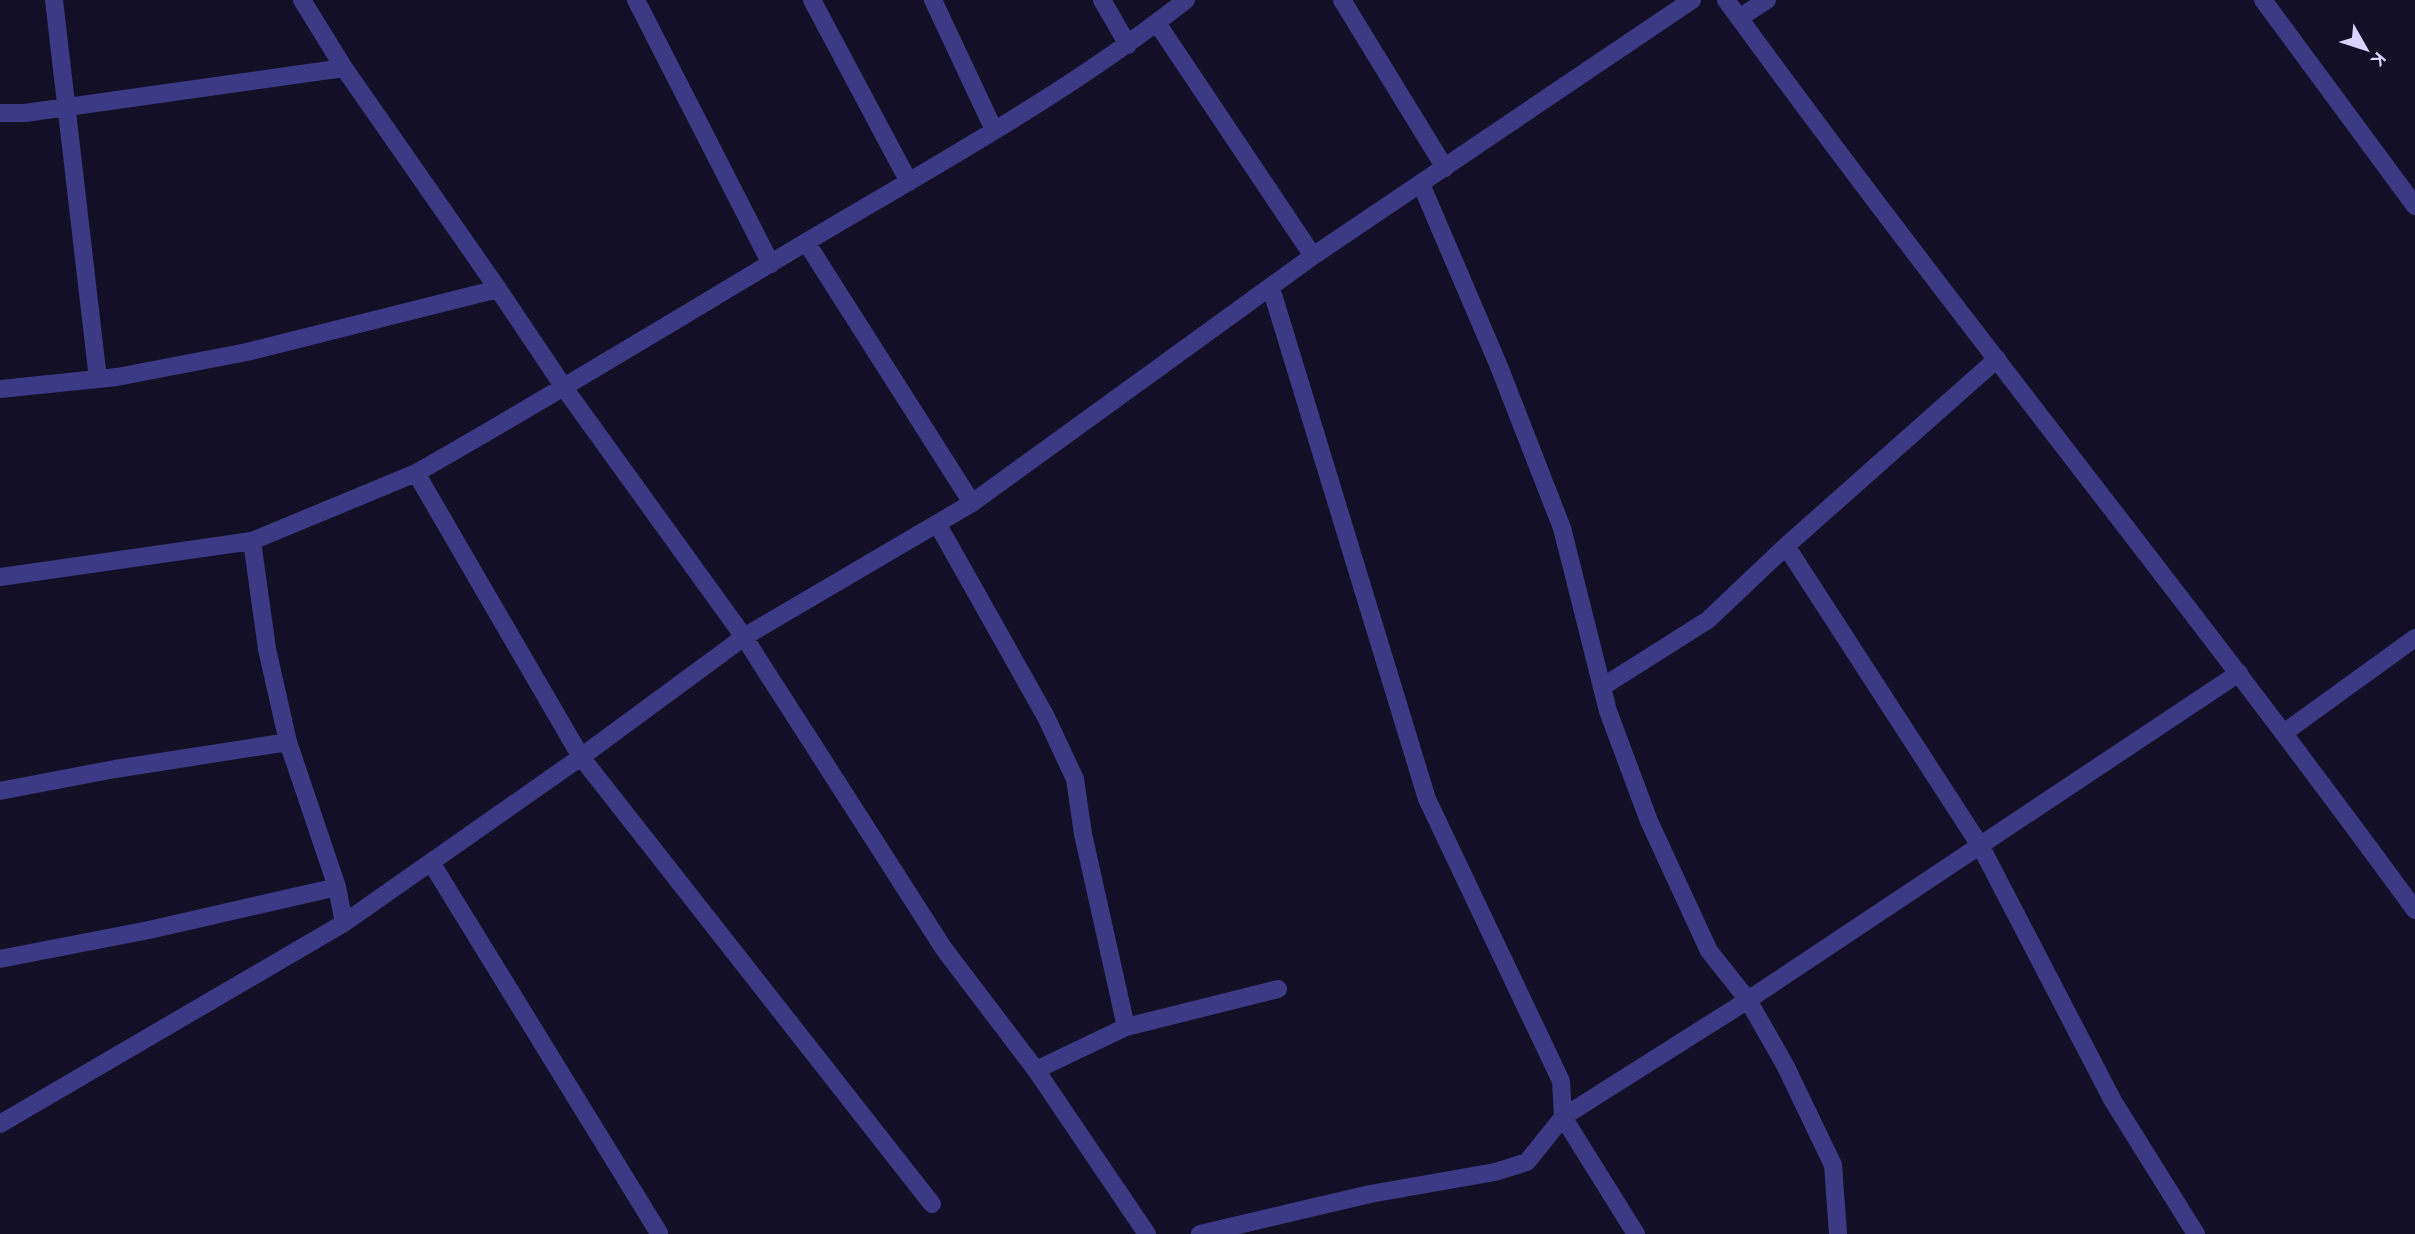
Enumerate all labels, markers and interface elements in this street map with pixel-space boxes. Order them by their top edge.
north arrow [2331,14,2401,84]
text: K [2366,47,2391,71]

